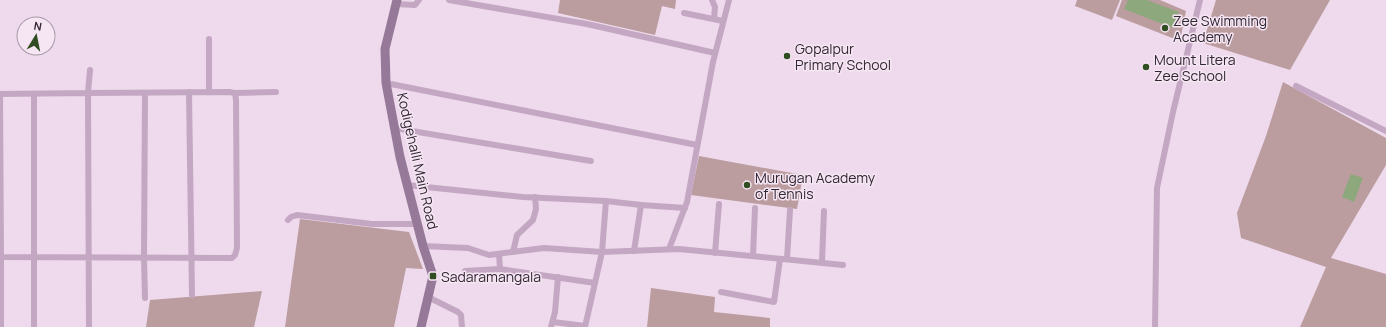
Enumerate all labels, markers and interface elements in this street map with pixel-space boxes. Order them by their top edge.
place label: Zee Swimming Academy [1173,11,1267,46]
north arrow [16,16,56,56]
text: N [33,18,43,34]
marker: Zee Swimming Academy [1160,23,1170,33]
place label: Gopalpur Primary School [795,39,891,74]
place label: Mount Litera Zee School [1154,50,1236,85]
marker: Gopalpur Primary School [782,51,792,61]
marker: Mount Litera Zee School [1141,62,1151,72]
street label: Kodigehalli Main Road [393,91,443,231]
place label: Murugan Academy of Tennis [755,168,876,203]
marker: Murugan Academy of Tennis [742,180,752,190]
place label: Sadaramangala [441,267,541,286]
marker: Sadaramangala [428,271,438,281]

